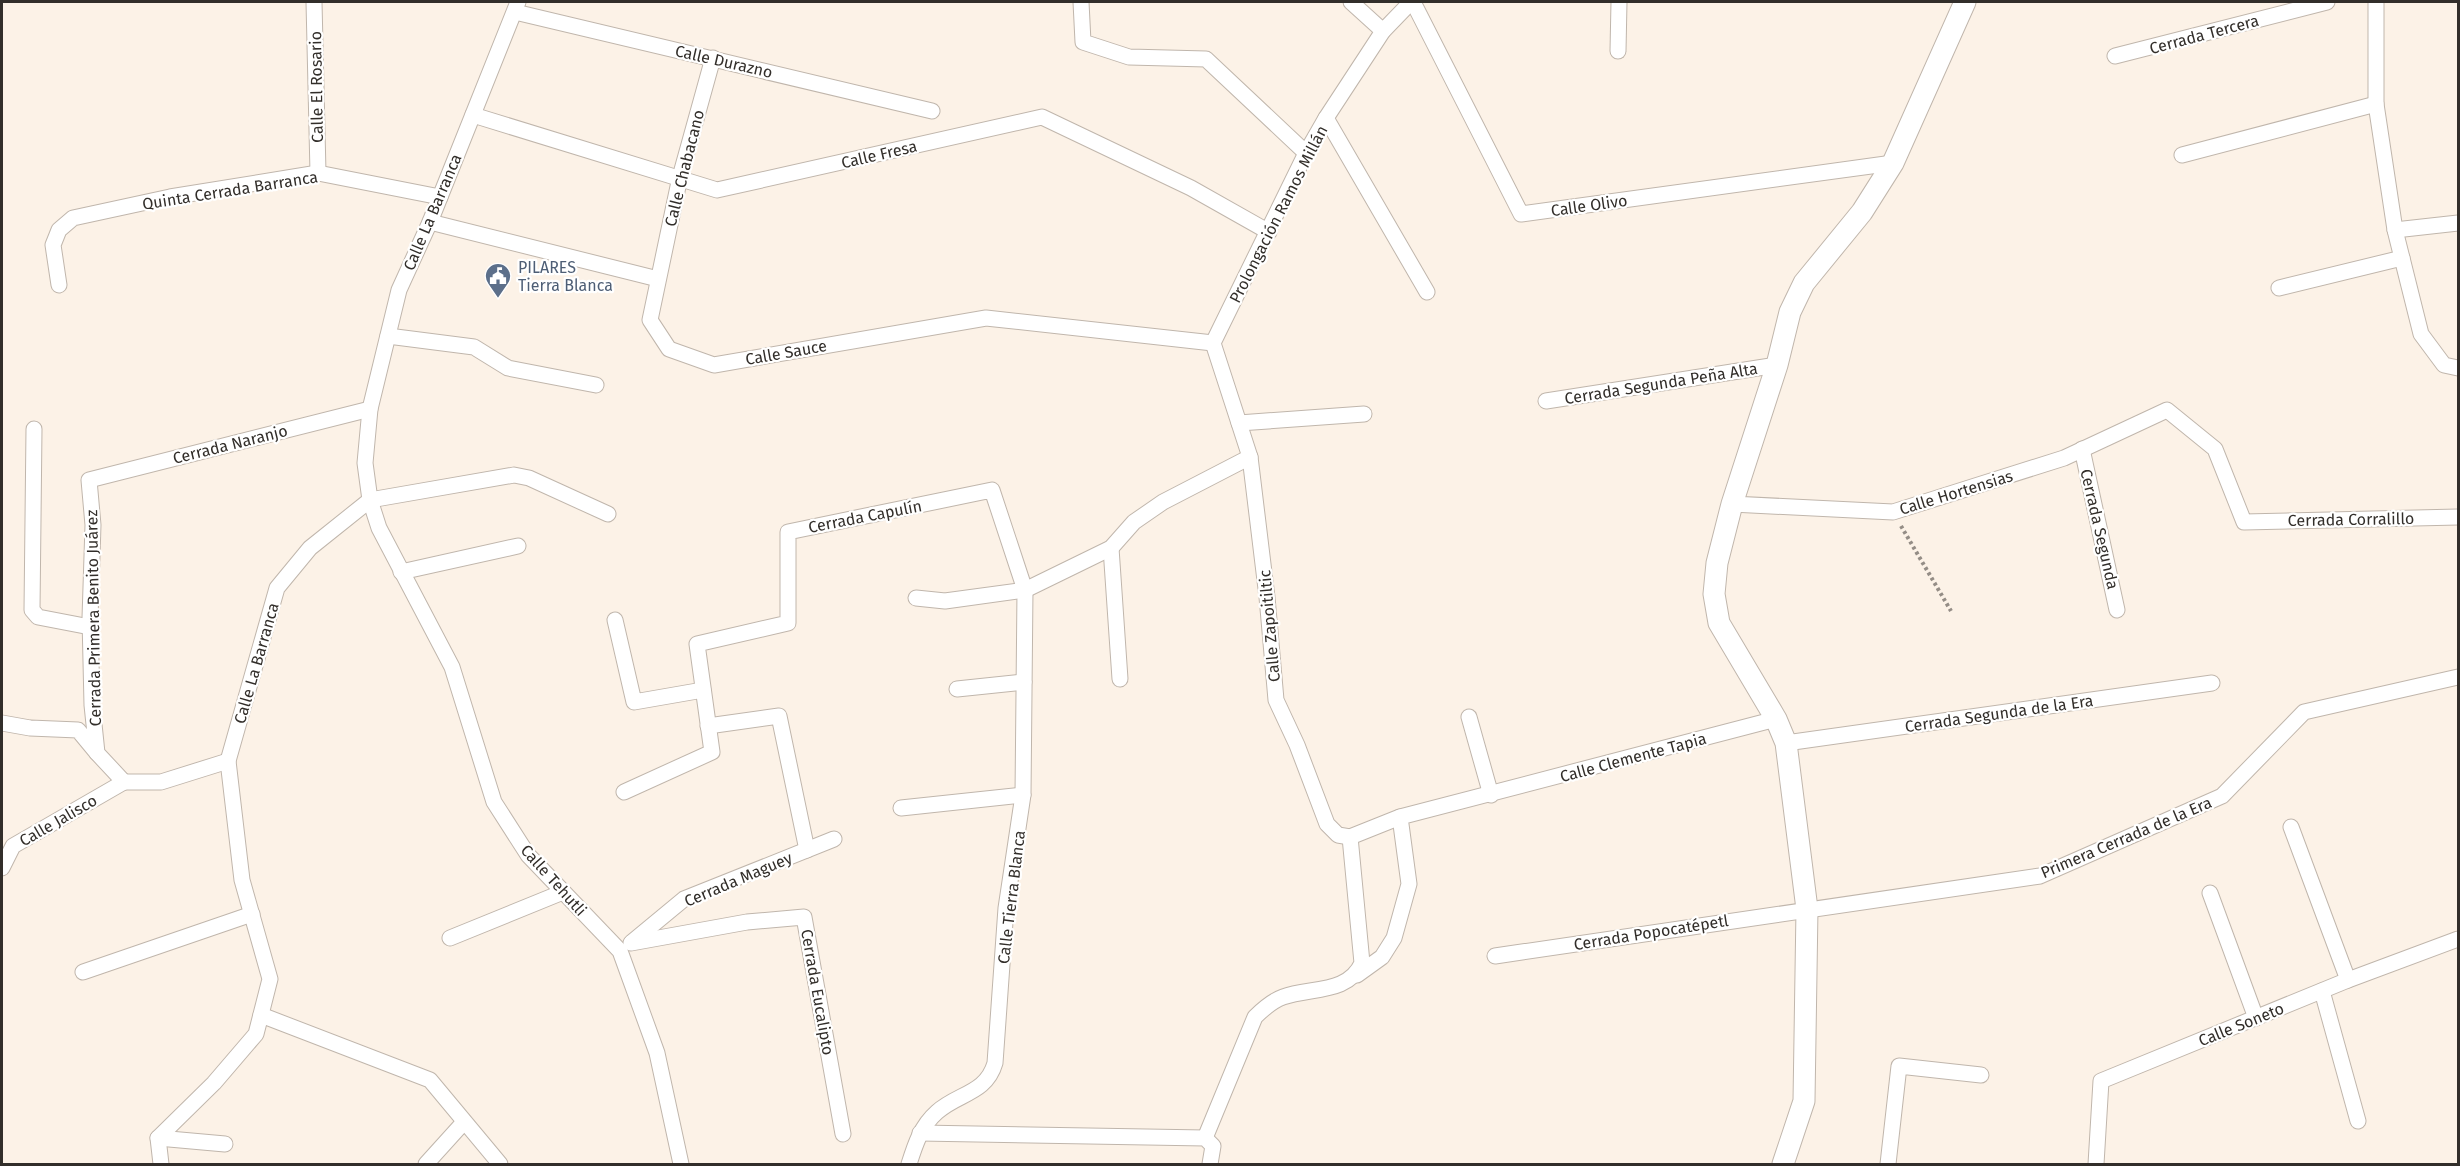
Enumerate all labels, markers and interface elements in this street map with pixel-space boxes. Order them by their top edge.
street label: Cerrada Tercera [2147,11,2261,58]
street label: Calle El Rosario [306,31,327,143]
street label: Calle Durazno [673,41,774,82]
street label: Calle Chabacano [661,108,708,228]
street label: Prolongación Ramos Millán [1225,122,1332,306]
street label: Calle Fresa [839,137,919,172]
street label: Calle La Barranca [399,151,466,273]
street label: Quinta Cerrada Barranca [141,167,319,214]
street label: Calle Olivo [1550,191,1629,220]
place label: PILARES Tierra Blanca [518,258,613,295]
public building icon: PILARES Tierra Blanca [483,261,513,299]
street label: Calle Sauce [744,336,828,369]
street label: Cerrada Segunda Peña Alta [1563,359,1759,408]
street label: Cerrada Naranjo [171,421,289,468]
street label: Calle Hortensias [1897,466,2015,519]
street label: Cerrada Segunda [2076,467,2123,591]
street label: Cerrada Capulín [807,496,923,537]
street label: Cerrada Primera Benito Juárez [82,509,105,726]
street label: Cerrada Corralillo [2288,509,2414,530]
street label: Calle Zapoitiltic [1255,569,1284,683]
street label: Calle La Barranca [230,601,283,726]
street label: Cerrada Segunda de la Era [1904,691,2094,736]
street label: Calle Clemente Tapia [1558,729,1708,786]
street label: Calle Jalisco [16,791,100,850]
street label: Primera Cerrada de la Era [2038,793,2215,882]
street label: Calle Tierra Blanca [994,829,1029,965]
street label: Calle Tehutli [517,841,591,920]
street label: Cerrada Maguey [681,848,795,911]
street label: Cerrada Popocatépetl [1572,911,1730,954]
street label: Cerrada Eucalipto [797,928,838,1057]
street label: Calle Soneto [2196,999,2287,1050]

